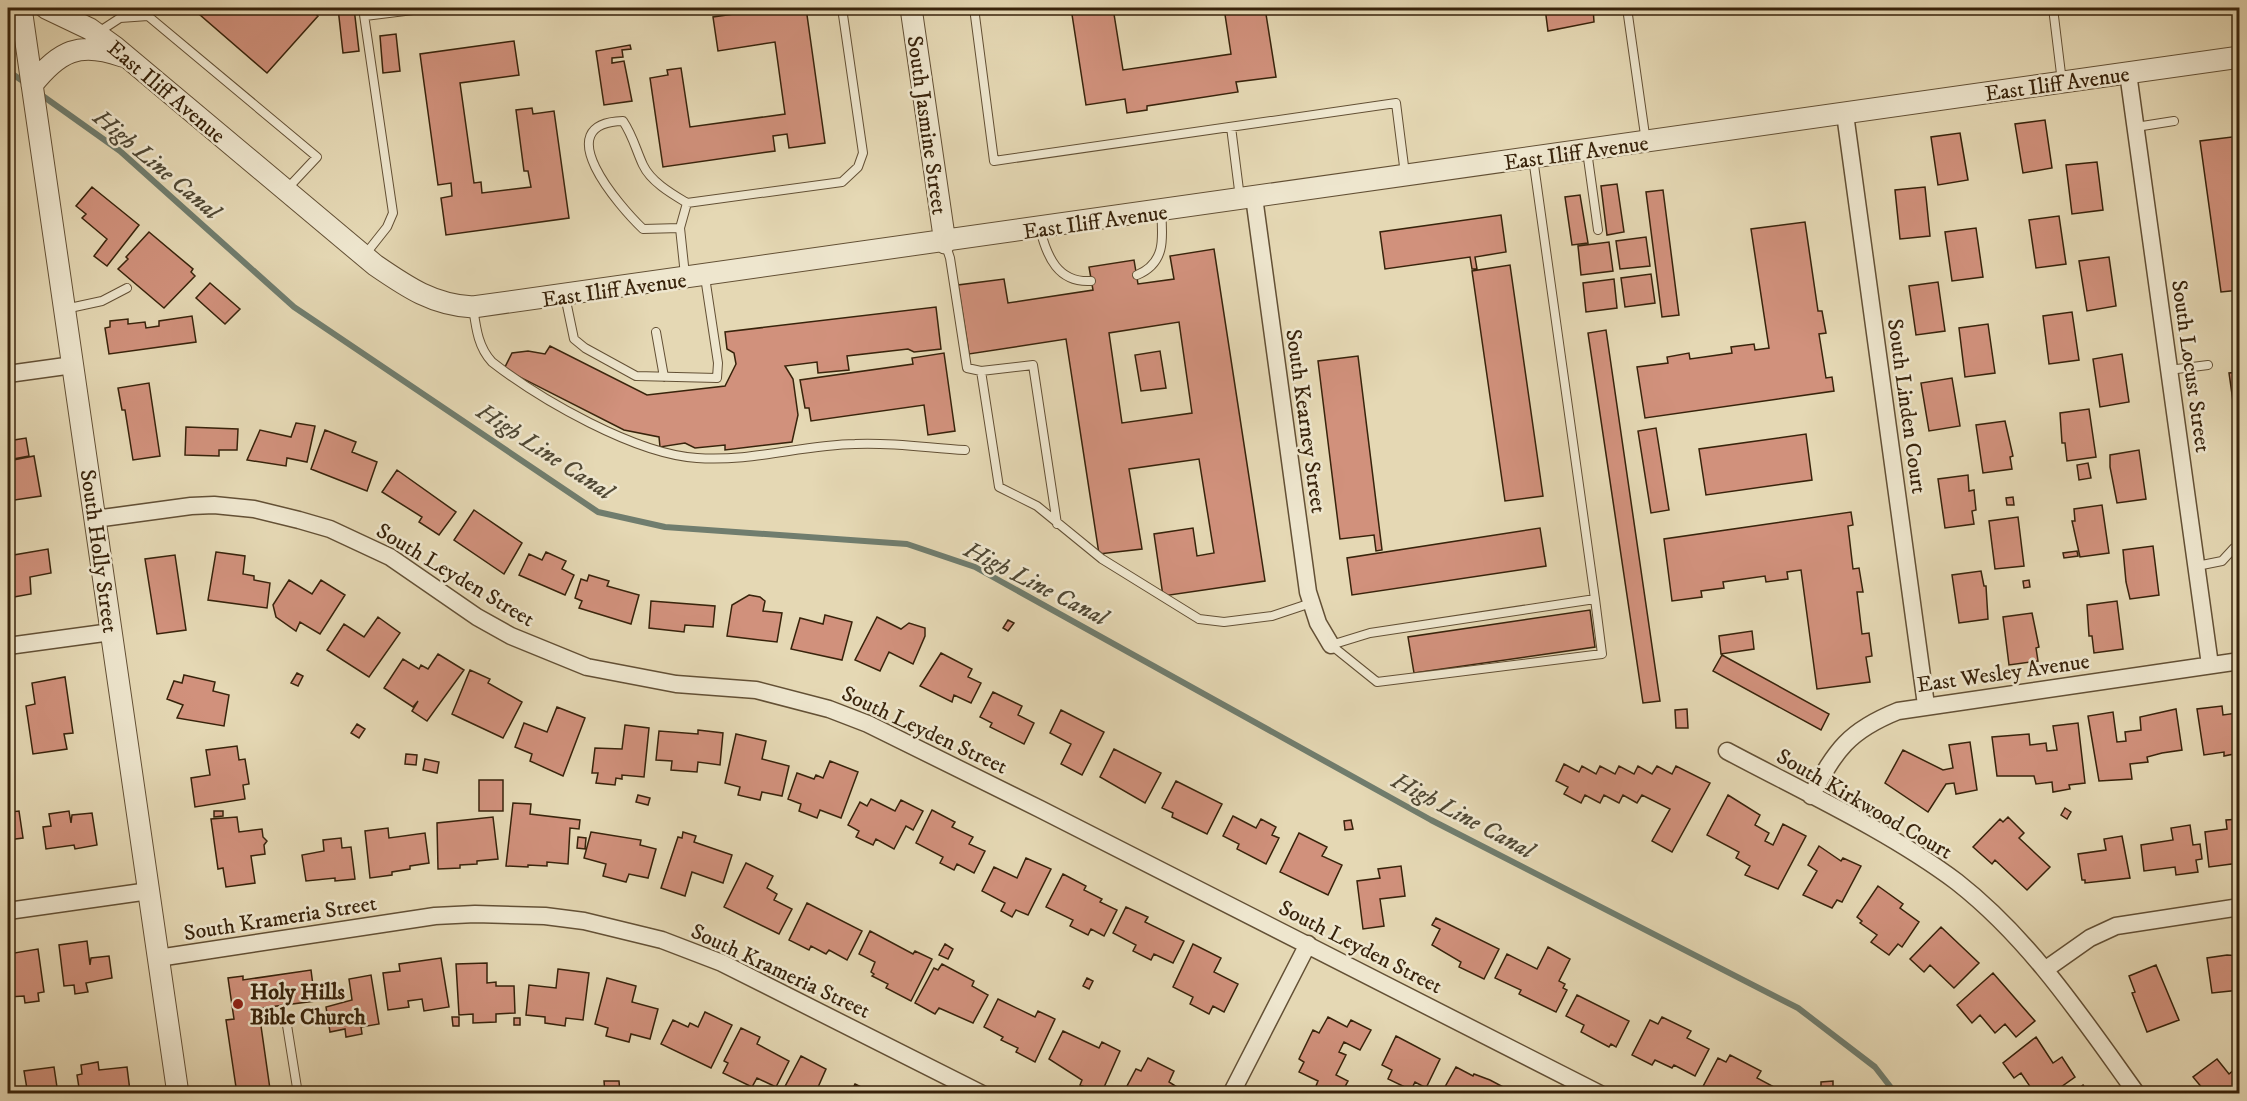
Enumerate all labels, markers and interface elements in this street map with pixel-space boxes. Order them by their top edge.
street label: South Jasmine Street [901,34,952,217]
street label: East Iliff Avenue [102,35,231,149]
street label: East Iliff Avenue [1983,61,2131,108]
water label: High Line Canal [86,102,228,228]
street label: East Iliff Avenue [1502,130,1650,177]
street label: East Iliff Avenue [1021,199,1169,246]
street label: East Iliff Avenue [540,267,688,314]
street label: South Locust Street [2165,278,2216,454]
street label: South Linden Court [1881,317,1932,496]
street label: South Kearney Street [1279,327,1332,515]
water label: High Line Canal [470,396,621,509]
street label: South Holly Street [74,468,123,635]
street label: South Leyden Street [371,517,539,633]
water label: High Line Canal [958,534,1115,634]
street label: East Wesley Avenue [1915,648,2091,699]
street label: South Leyden Street [837,680,1012,781]
street label: South Kirkwood Court [1772,743,1957,866]
water label: High Line Canal [1385,765,1541,867]
street label: South Krameria Street [182,890,378,947]
street label: South Leyden Street [1274,894,1447,1000]
street label: South Krameria Street [686,918,874,1025]
place label: Holy Hills Bible Church [250,979,366,1031]
marker: Holy Hills Bible Church [231,997,245,1011]

